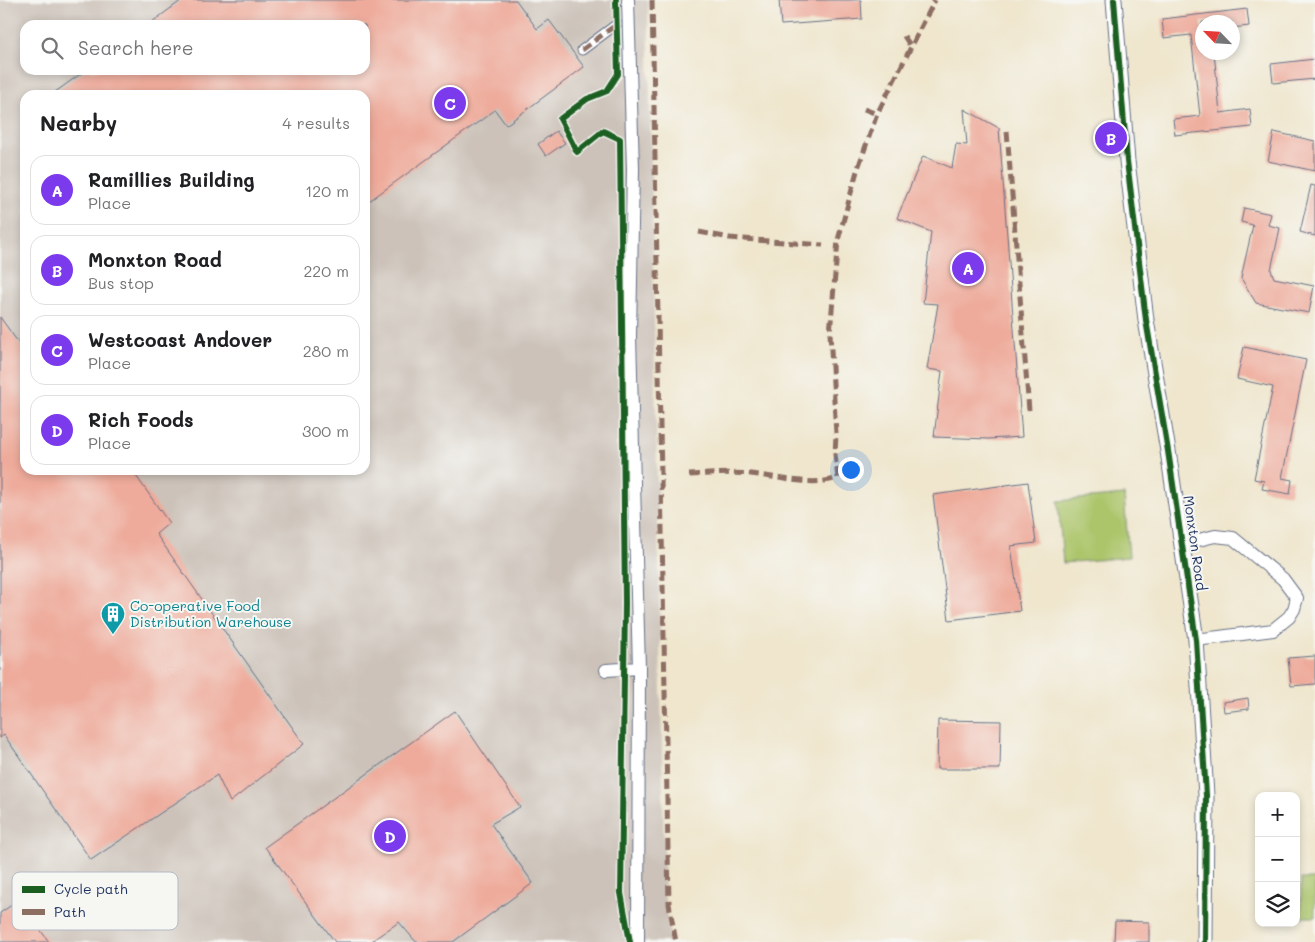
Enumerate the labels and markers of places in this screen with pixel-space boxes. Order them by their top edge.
pin: C [434,84,466,122]
pin: B [1095,119,1127,157]
pin: A [952,249,984,287]
place label: Co-operative Food Distribution Warehouse [130,596,292,631]
building icon: Co-operative Food Distribution Warehouse [100,601,126,635]
pin: D [374,817,406,855]

